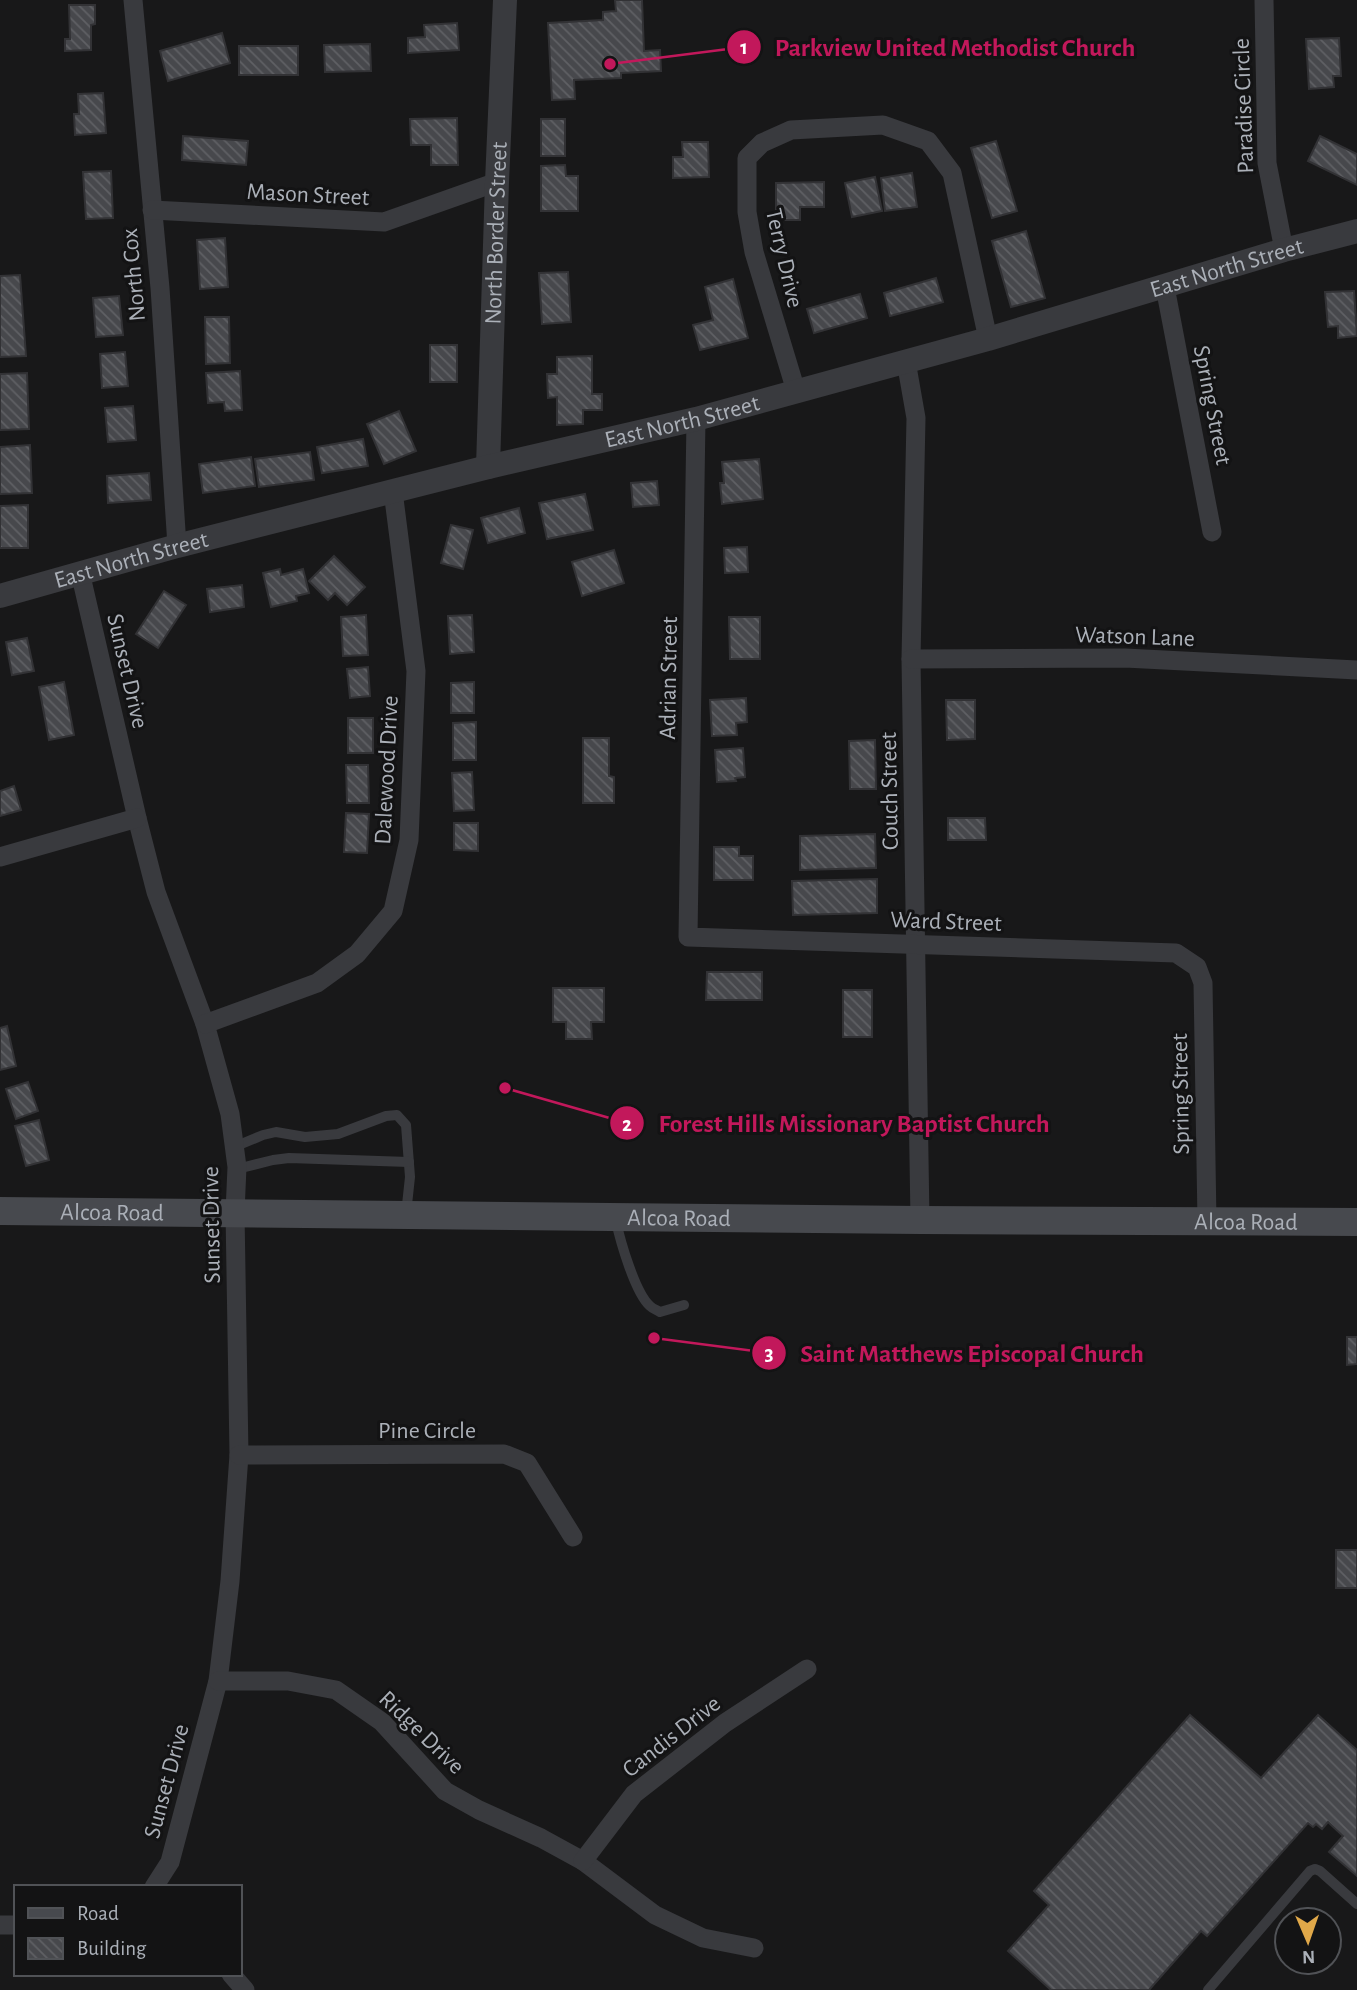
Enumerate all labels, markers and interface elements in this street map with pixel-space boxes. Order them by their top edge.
callout: Parkview United Methodist Church [726,23,1150,70]
text: Parkview United Methodist Church [775,35,1135,61]
text: 1 [740,37,748,58]
street label: Paradise Circle [1230,38,1258,174]
street label: North Border Street [482,141,512,325]
street label: Mason Street [246,180,370,210]
street label: Terry Drive [761,206,807,310]
street label: North Cox [118,227,150,322]
street label: East North Street [1147,234,1306,303]
street label: Spring Street [1189,343,1235,467]
street label: East North Street [602,391,762,453]
street label: East North Street [52,528,211,593]
street label: Sunset Drive [102,611,152,731]
street label: Adrian Street [656,616,682,740]
street label: Watson Lane [1075,623,1195,651]
street label: Dalewood Drive [371,695,403,845]
street label: Couch Street [877,731,903,850]
street label: Ward Street [890,908,1002,936]
street label: Spring Street [1168,1033,1194,1155]
callout: Forest Hills Missionary Baptist Church [609,1100,1064,1147]
text: Forest Hills Missionary Baptist Church [658,1111,1050,1137]
text: 2 [622,1114,632,1135]
street label: Sunset Drive [199,1166,225,1284]
street label: Alcoa Road [60,1201,164,1226]
street label: Alcoa Road [627,1206,731,1231]
street label: Alcoa Road [1194,1210,1298,1235]
callout: Saint Matthews Episcopal Church [751,1329,1158,1376]
text: Saint Matthews Episcopal Church [800,1341,1144,1367]
text: 3 [764,1343,774,1364]
street label: Pine Circle [378,1419,476,1443]
street label: Ridge Drive [374,1687,469,1779]
street label: Candis Drive [618,1691,725,1782]
street label: Sunset Drive [140,1722,194,1841]
legend [14,1885,242,1976]
text: Road [77,1903,119,1924]
north arrow [1273,1906,1343,1976]
text: Building [77,1938,147,1959]
text: N [1302,1947,1315,1966]

